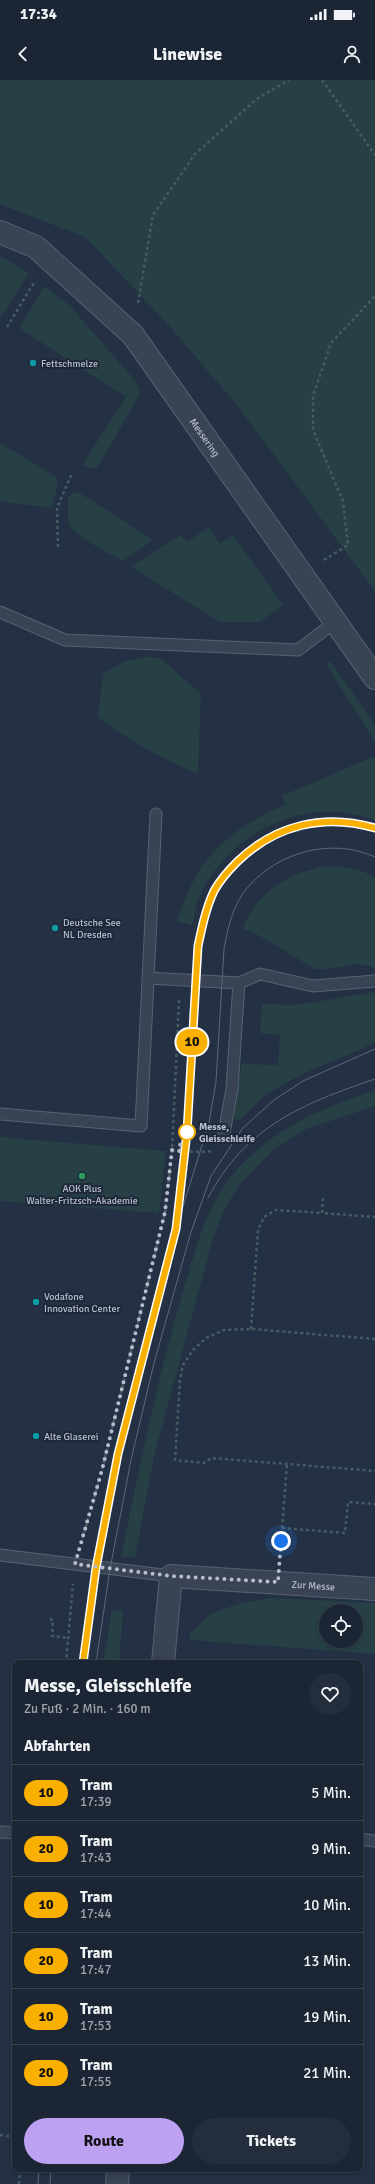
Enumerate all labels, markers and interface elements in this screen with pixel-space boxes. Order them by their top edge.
text: 17:34 [20,5,57,23]
icon: back [12,43,34,65]
text: Linewise [153,43,222,65]
icon: person [341,43,363,65]
marker: Fettschmelze [28,358,38,368]
place label: Fettschmelze [41,358,98,370]
street label: Messering [187,416,222,459]
place label: Deutsche See NL Dresden [63,917,121,941]
marker: Deutsche See NL Dresden [50,923,60,933]
line badge: 10 [174,1029,210,1055]
text: 10 [184,1033,200,1050]
place label: Messe, Gleisschleife [199,1121,255,1145]
marker: Messe, Gleisschleife [178,1123,196,1141]
marker: AOK Plus Walter-Fritzsch-Akademie [77,1171,87,1181]
place label: AOK Plus Walter-Fritzsch-Akademie [26,1183,138,1207]
place label: Vodafone Innovation Center [44,1291,120,1315]
marker: Vodafone Innovation Center [31,1297,41,1307]
marker: Alte Glaserei [31,1431,41,1441]
place label: Alte Glaserei [44,1431,98,1443]
your location [271,1531,291,1551]
street label: Zur Messe [291,1579,335,1593]
map controls [319,1604,363,1648]
button: locate [319,1604,363,1648]
button: heart [309,1673,351,1715]
text: Messe, Gleisschleife [24,1674,192,1698]
text: Zu Fuß · 2 Min. · 160 m [24,1701,151,1717]
text: Abfahrten [24,1737,91,1755]
text: Tram [80,1776,113,1794]
text: 10 [38,1784,54,1801]
text: 5 Min. [311,1784,351,1802]
text: 17:39 [80,1794,112,1810]
text: Tram [80,1832,113,1850]
text: 20 [38,1840,54,1857]
text: 9 Min. [311,1840,351,1858]
text: 17:43 [80,1850,112,1866]
text: Tram [80,1888,113,1906]
text: 10 [38,1896,54,1913]
text: 10 Min. [303,1896,351,1914]
text: 17:44 [80,1906,112,1922]
text: Tram [80,1944,113,1962]
text: 20 [38,1952,54,1969]
text: 13 Min. [303,1952,351,1970]
text: 17:47 [80,1962,112,1978]
text: Tram [80,2000,113,2018]
text: 10 [38,2008,54,2025]
text: 19 Min. [303,2008,351,2026]
text: 17:53 [80,2018,112,2034]
text: Tram [80,2056,113,2074]
text: 20 [38,2064,54,2081]
text: 21 Min. [303,2064,351,2082]
text: 17:55 [80,2074,112,2090]
button: Route [24,2118,184,2164]
button: Tickets [192,2118,351,2164]

